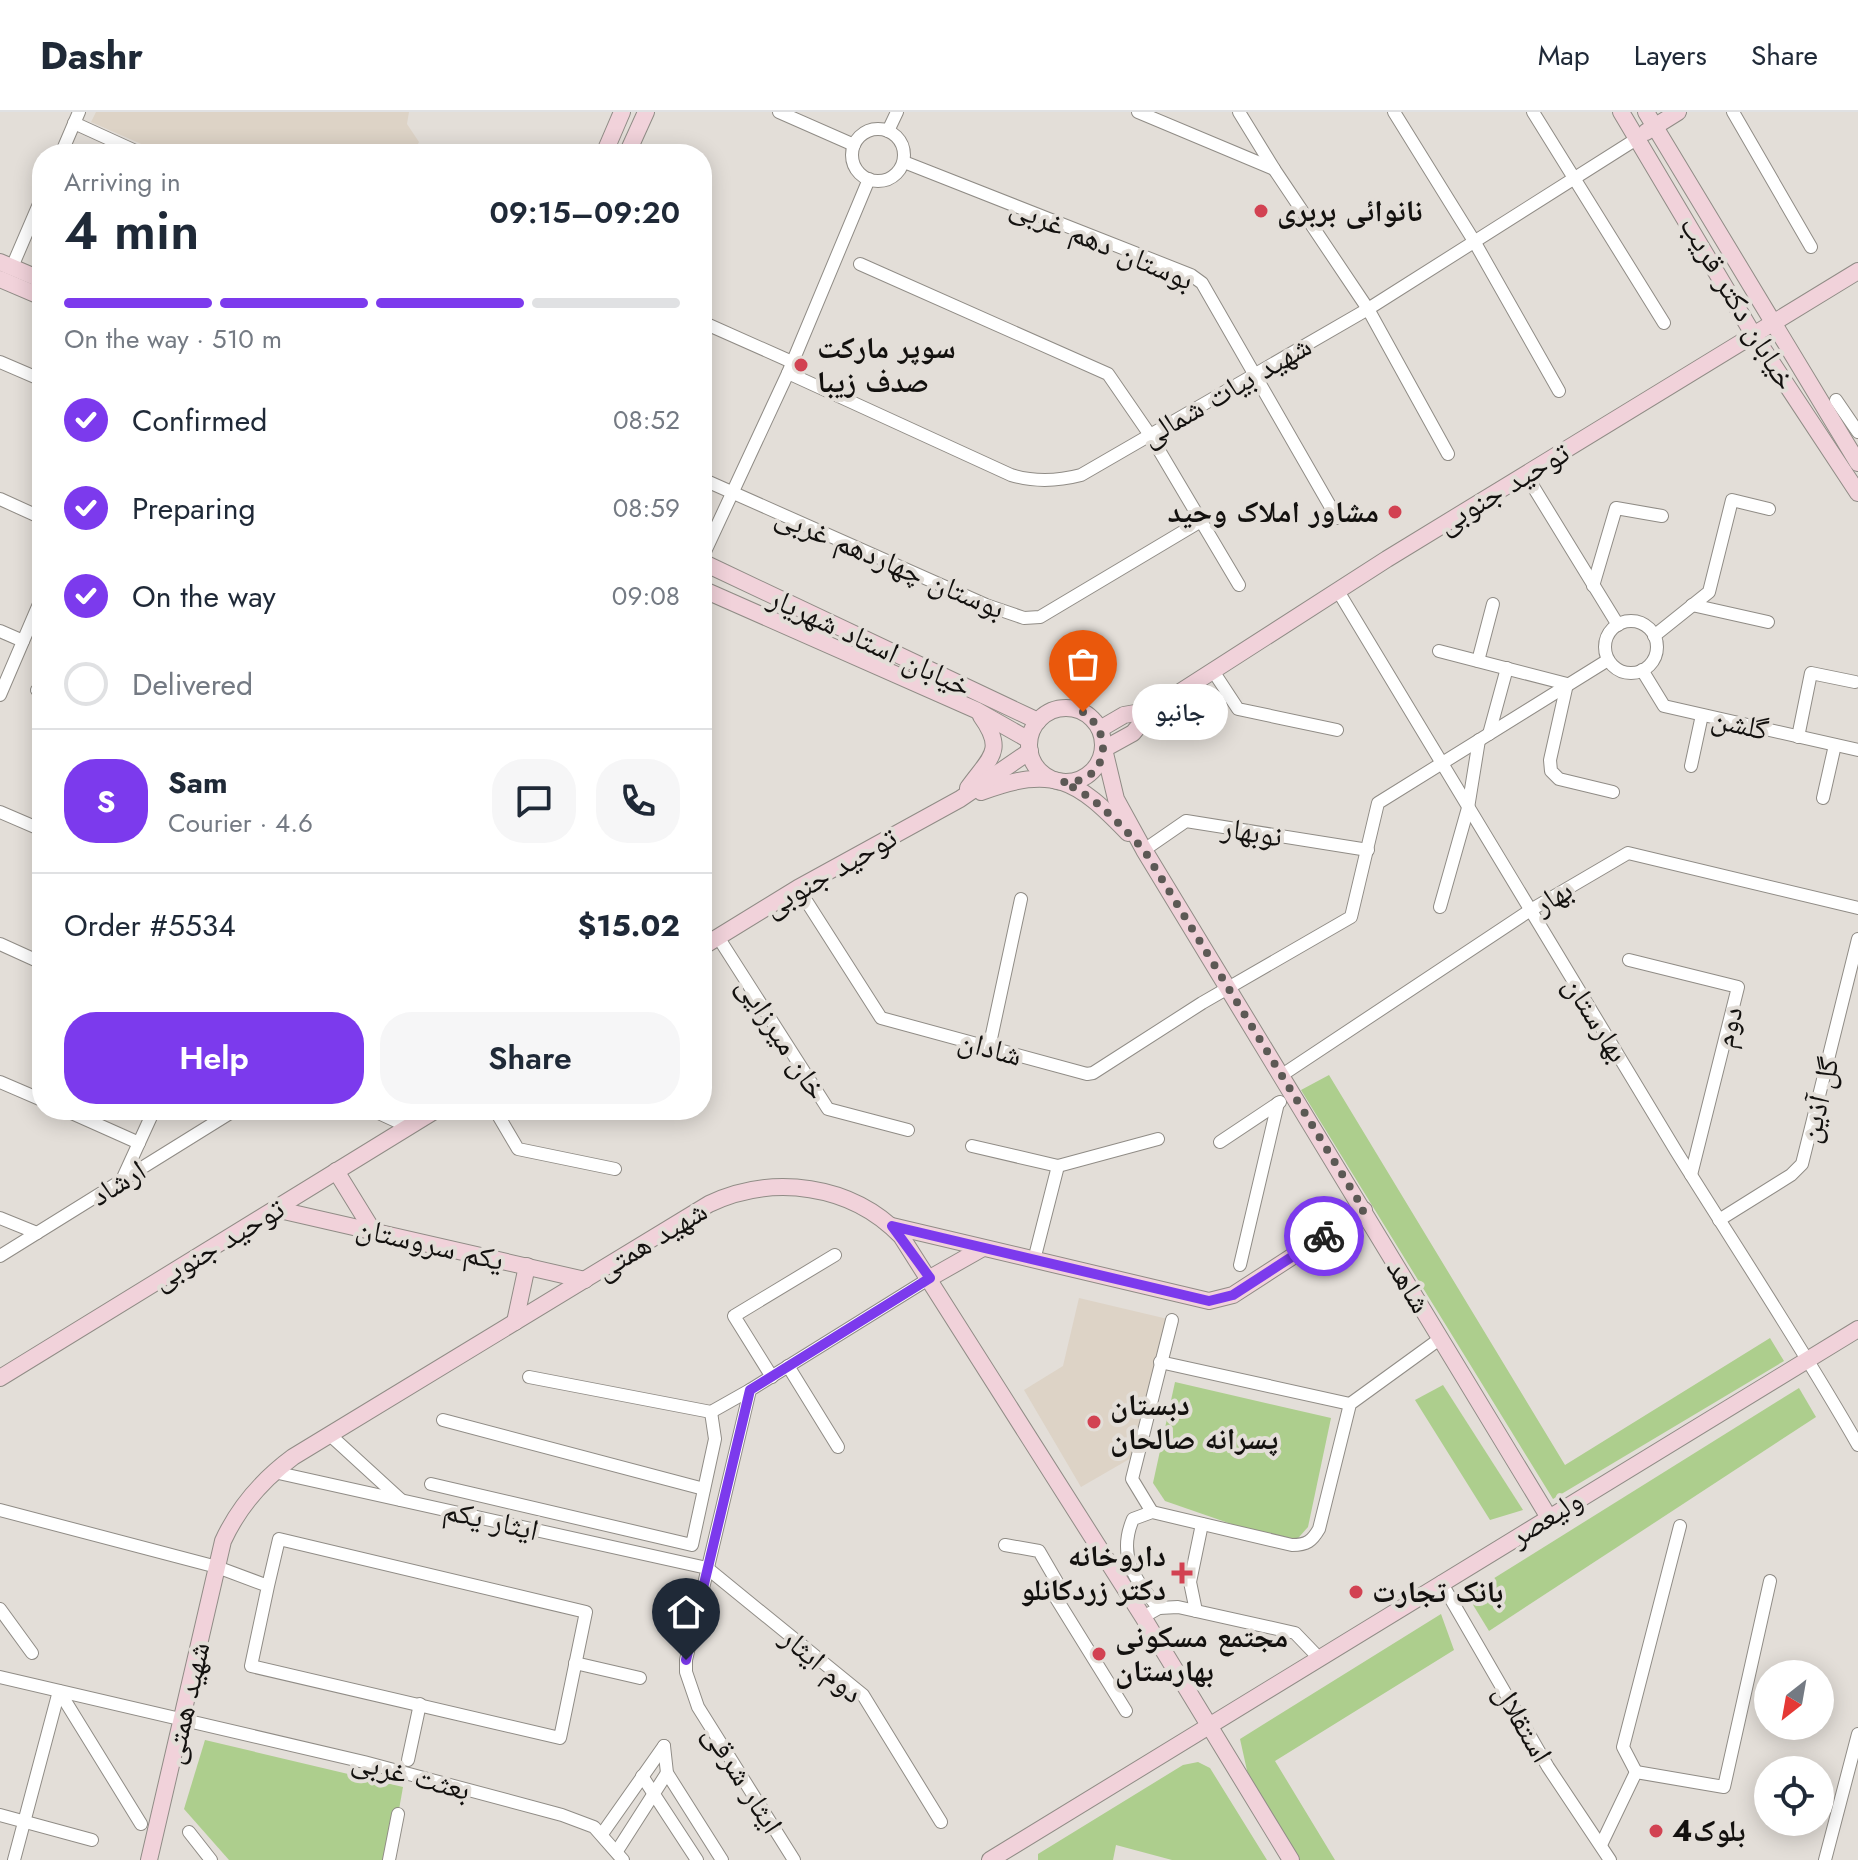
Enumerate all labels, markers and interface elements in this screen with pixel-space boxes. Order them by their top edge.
text: Dashr [40,28,143,83]
text: Map [1538,35,1590,76]
text: Layers [1634,35,1707,76]
text: Share [1751,35,1818,76]
text: Arriving in [64,163,181,201]
street label: بوستان دهم غربی [1004,185,1201,301]
place label: نانوائی بربری [1277,189,1423,232]
text: 09:15–09:20 [490,191,680,234]
text: 4 min [64,193,199,269]
marker: نانوائی بربری [1252,202,1270,220]
street label: خیابان دکتر قریب [1669,208,1807,398]
text: On the way · 510 m [64,320,282,358]
street label: شهید بیات شمالی [1132,324,1319,457]
place label: سوپر مارکت صدف زیبا [817,326,956,403]
marker: سوپر مارکت صدف زیبا [792,356,810,374]
icon: check [64,398,108,442]
text: Confirmed [132,399,267,442]
text: 08:52 [613,401,680,439]
street label: توحید جنوبی [1428,431,1577,544]
icon: check [64,486,108,530]
text: Preparing [132,487,256,530]
text: 08:59 [613,489,680,527]
place label: مشاور املاک وحید [1167,490,1379,533]
street label: بوستان چهاردهم غربی [769,494,1012,629]
marker: مشاور املاک وحید [1386,503,1404,521]
icon: check [64,574,108,618]
text: On the way [132,575,276,618]
street label: خیابان استاد شهریار [761,575,979,707]
text: 09:08 [612,577,680,615]
pin [1049,630,1117,712]
icon: bag [1061,642,1105,686]
text: Delivered [132,663,253,706]
callout: جانبو [1131,684,1227,740]
text: جانبو [1154,693,1206,731]
street label: گلشن [1707,696,1773,751]
button: chat [492,759,576,843]
button: phone [596,759,680,843]
text: Sam [168,761,228,804]
text: S [97,780,115,823]
text: Courier · 4.6 [168,804,313,842]
street label: نوبهار [1218,805,1286,858]
street label: توحید جنوبی [755,816,905,927]
street label: بهار [1524,868,1580,926]
text: Order #5534 [64,904,236,947]
text: $15.02 [578,904,680,947]
street label: بهارستان [1553,967,1640,1070]
street label: خان میرزایی [726,968,838,1108]
street label: دوم [1702,1002,1753,1052]
button: Help [64,1012,364,1104]
button: Share [380,1012,680,1104]
street label: شادان [953,1018,1027,1077]
street label: گل آذین [1787,1053,1850,1147]
street label: ارشاد [82,1149,154,1216]
street label: توحید جنوبی [143,1187,292,1300]
street label: شهید همتی [586,1189,715,1290]
courier [1284,1196,1364,1276]
street label: یکم سروستان [352,1206,508,1281]
icon: bike [1302,1214,1346,1258]
street label: شاهد [1376,1250,1442,1321]
place label: دبستان پسرانه صالحان [1110,1383,1278,1460]
marker: دبستان پسرانه صالحان [1085,1413,1103,1431]
street label: ولیعصر [1500,1478,1591,1557]
street label: ایثار یکم [439,1488,543,1551]
place label: داروخانه دکتر زردکانلو [1020,1534,1166,1611]
marker: داروخانه دکتر زردکانلو [1173,1564,1191,1582]
place label: بانک تجارت [1372,1570,1503,1613]
pin [652,1578,720,1660]
marker: بانک تجارت [1347,1583,1365,1601]
icon: home [664,1590,708,1634]
place label: مجتمع مسکونی بهارستان [1115,1615,1288,1692]
street label: دوم ایثار [771,1616,873,1713]
street label: شهید همتی [151,1638,220,1768]
marker: مجتمع مسکونی بهارستان [1090,1645,1108,1663]
north arrow [1754,1660,1834,1740]
map controls [1754,1660,1834,1836]
street label: استقلال [1483,1675,1563,1771]
street label: ایثار شرقی [693,1716,794,1842]
street label: بعثت غربی [347,1738,475,1811]
button: locate [1754,1756,1834,1836]
place label: بلوک4 [1672,1809,1745,1852]
marker: بلوک4 [1647,1822,1665,1840]

